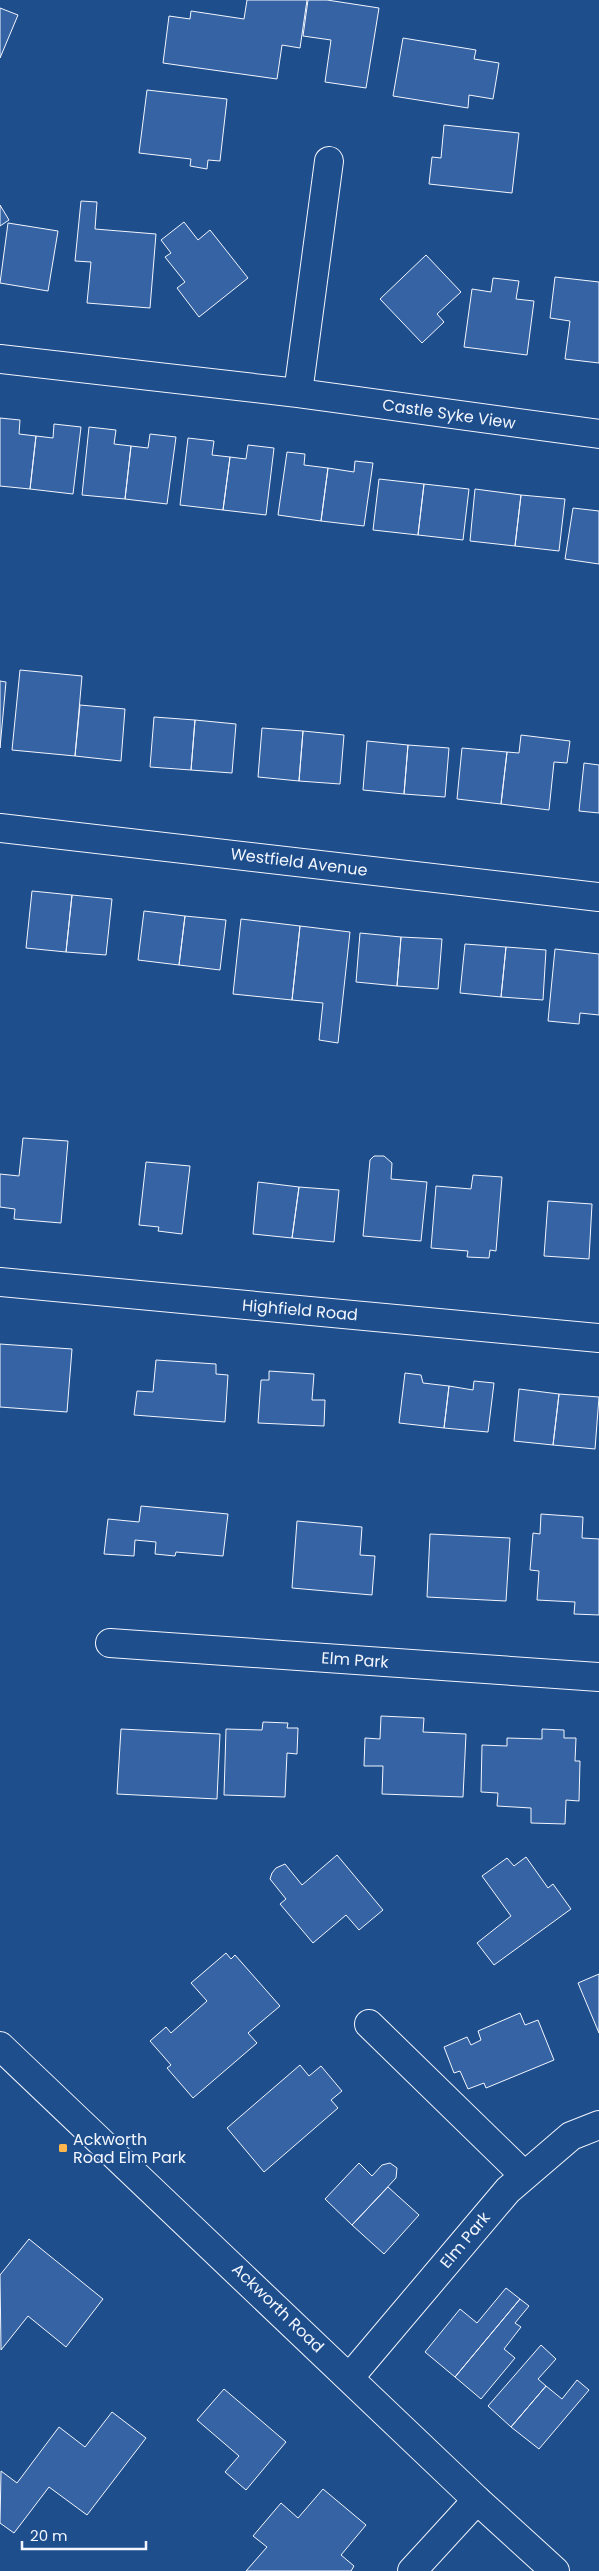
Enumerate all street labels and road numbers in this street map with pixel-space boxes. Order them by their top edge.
street label: Castle Syke View [381,393,517,435]
street label: Westfield Avenue [229,842,369,882]
street label: Highfield Road [241,1293,359,1327]
street label: Elm Park [321,1646,390,1674]
street label: Elm Park [435,2206,496,2273]
street label: Ackworth Road [227,2258,329,2358]

